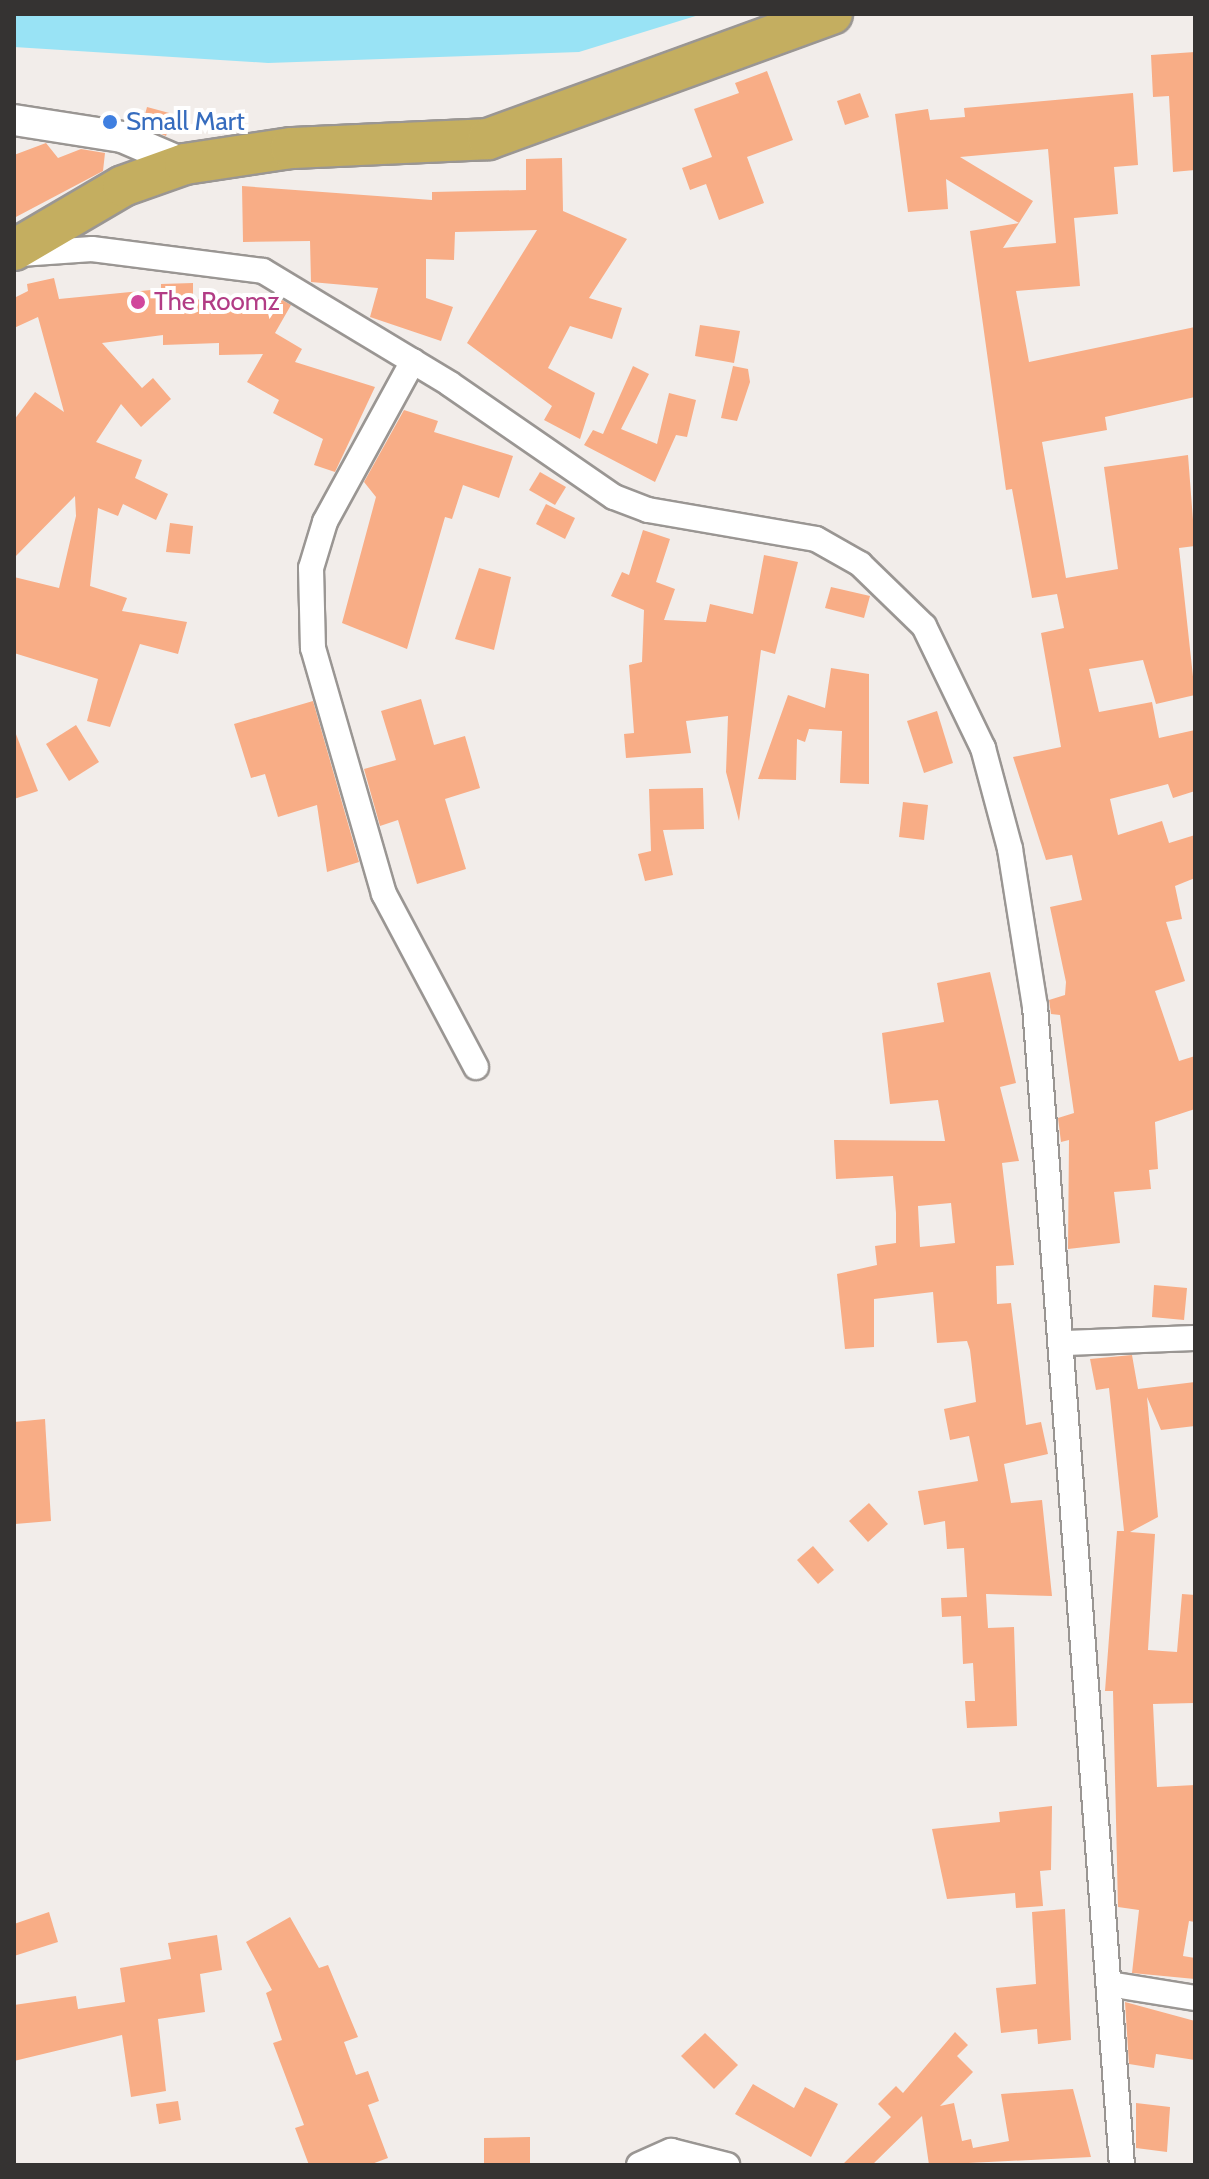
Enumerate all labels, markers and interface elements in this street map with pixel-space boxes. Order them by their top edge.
place label: Small Mart [126,106,245,138]
marker: Small Mart [101,113,119,131]
place label: The Roomz [154,286,280,318]
marker: The Roomz [129,293,147,311]

